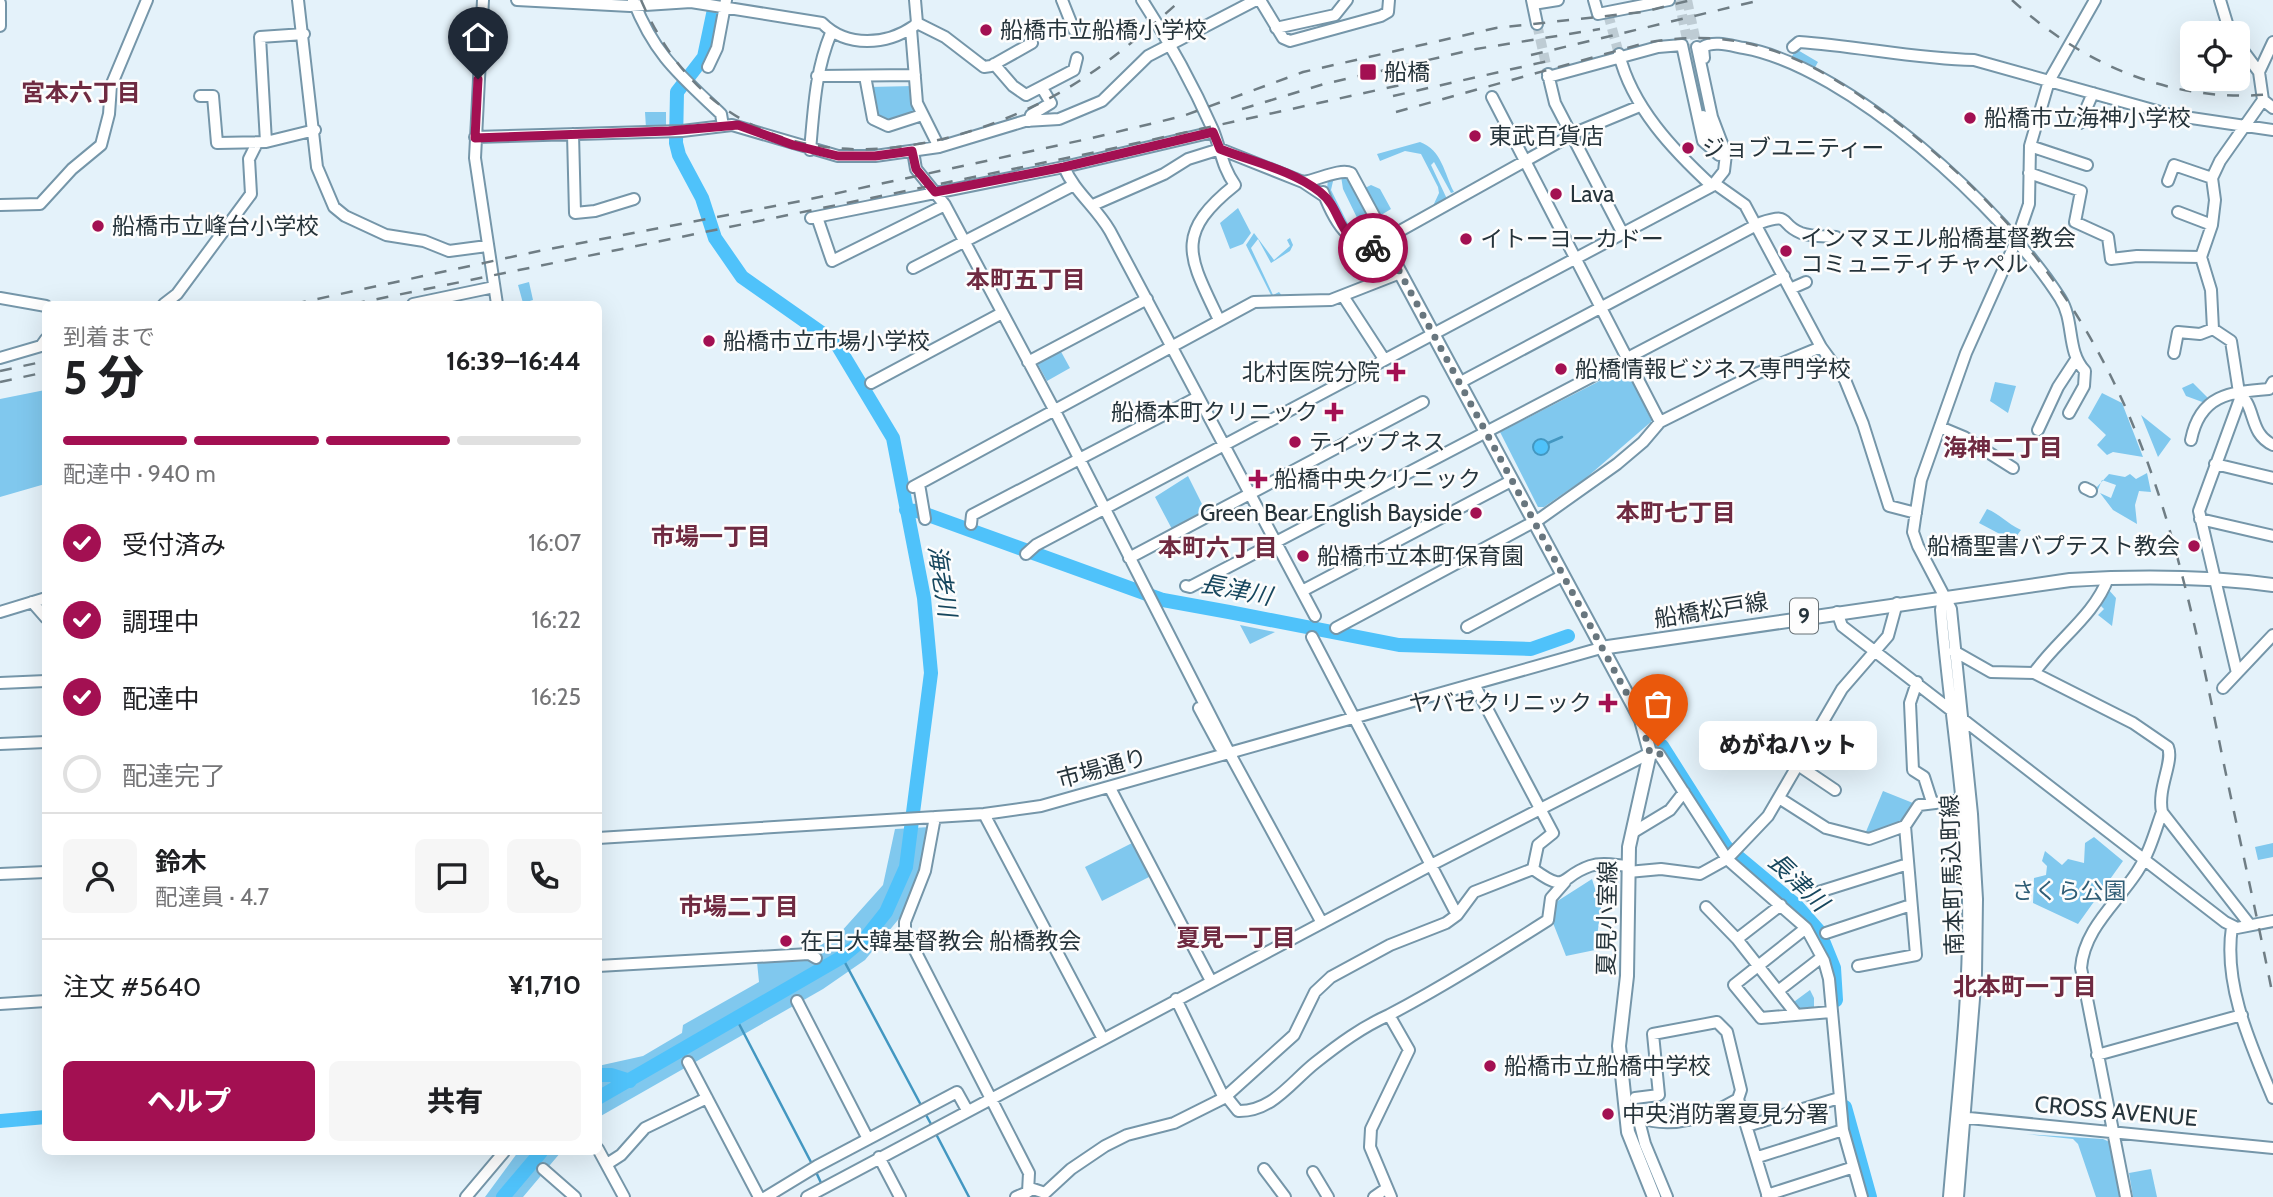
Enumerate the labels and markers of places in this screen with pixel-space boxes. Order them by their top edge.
pin [448,7,508,79]
place label: 船橋市立船橋小学校 [1000,16,1207,44]
marker: 船橋市立船橋小学校 [978,22,994,38]
place label: 船橋 [1384,58,1430,86]
marker: 船橋 [1358,62,1378,82]
place label: 船橋市立海神小学校 [1984,104,2191,132]
marker: 船橋市立海神小学校 [1962,110,1978,126]
place label: 東武百貨店 [1489,122,1604,150]
marker: 東武百貨店 [1467,128,1483,144]
place label: ジョブユニティー [1702,134,1885,162]
marker: ジョブユニティー [1680,140,1696,156]
place label: Lava [1570,180,1614,208]
marker: Lava [1548,186,1564,202]
place label: 船橋市立峰台小学校 [112,212,319,240]
marker: 船橋市立峰台小学校 [90,218,106,234]
place label: インマヌエル船橋基督教会 コミュニティチャペル [1800,224,2076,278]
place label: イトーヨーカドー [1480,225,1664,253]
marker: イトーヨーカドー [1458,231,1474,247]
marker: インマヌエル船橋基督教会 コミュニティチャペル [1778,243,1794,259]
place label: 船橋市立市場小学校 [723,327,930,355]
marker: 船橋市立市場小学校 [701,333,717,349]
place label: 船橋情報ビジネス専門学校 [1575,355,1851,383]
place label: 北村医院分院 [1242,358,1380,386]
marker: 船橋情報ビジネス専門学校 [1553,361,1569,377]
marker: 北村医院分院 [1386,362,1406,382]
place label: 船橋本町クリニック [1111,398,1318,426]
marker: 船橋本町クリニック [1324,402,1344,422]
place label: ティップネス [1309,428,1446,456]
marker: ティップネス [1287,434,1303,450]
place label: 船橋中央クリニック [1274,465,1481,493]
marker: 船橋中央クリニック [1248,469,1268,489]
place label: Green Bear English Bayside [1200,499,1462,527]
marker: Green Bear English Bayside [1468,505,1484,521]
place label: 船橋聖書バプテスト教会 [1927,532,2180,560]
marker: 船橋聖書バプテスト教会 [2186,538,2202,554]
place label: 船橋市立本町保育園 [1317,542,1524,570]
marker: 船橋市立本町保育園 [1295,548,1311,564]
pin [1628,674,1688,746]
place label: ヤバセクリニック [1408,689,1592,717]
marker: ヤバセクリニック [1598,693,1618,713]
callout: めがねハット [1700,722,1879,770]
place label: 在日大韓基督教会 船橋教会 [800,927,1081,955]
marker: 在日大韓基督教会 船橋教会 [778,933,794,949]
place label: 船橋市立船橋中学校 [1504,1052,1711,1080]
marker: 船橋市立船橋中学校 [1482,1058,1498,1074]
place label: 中央消防署夏見分署 [1622,1100,1829,1128]
marker: 中央消防署夏見分署 [1600,1106,1616,1122]

